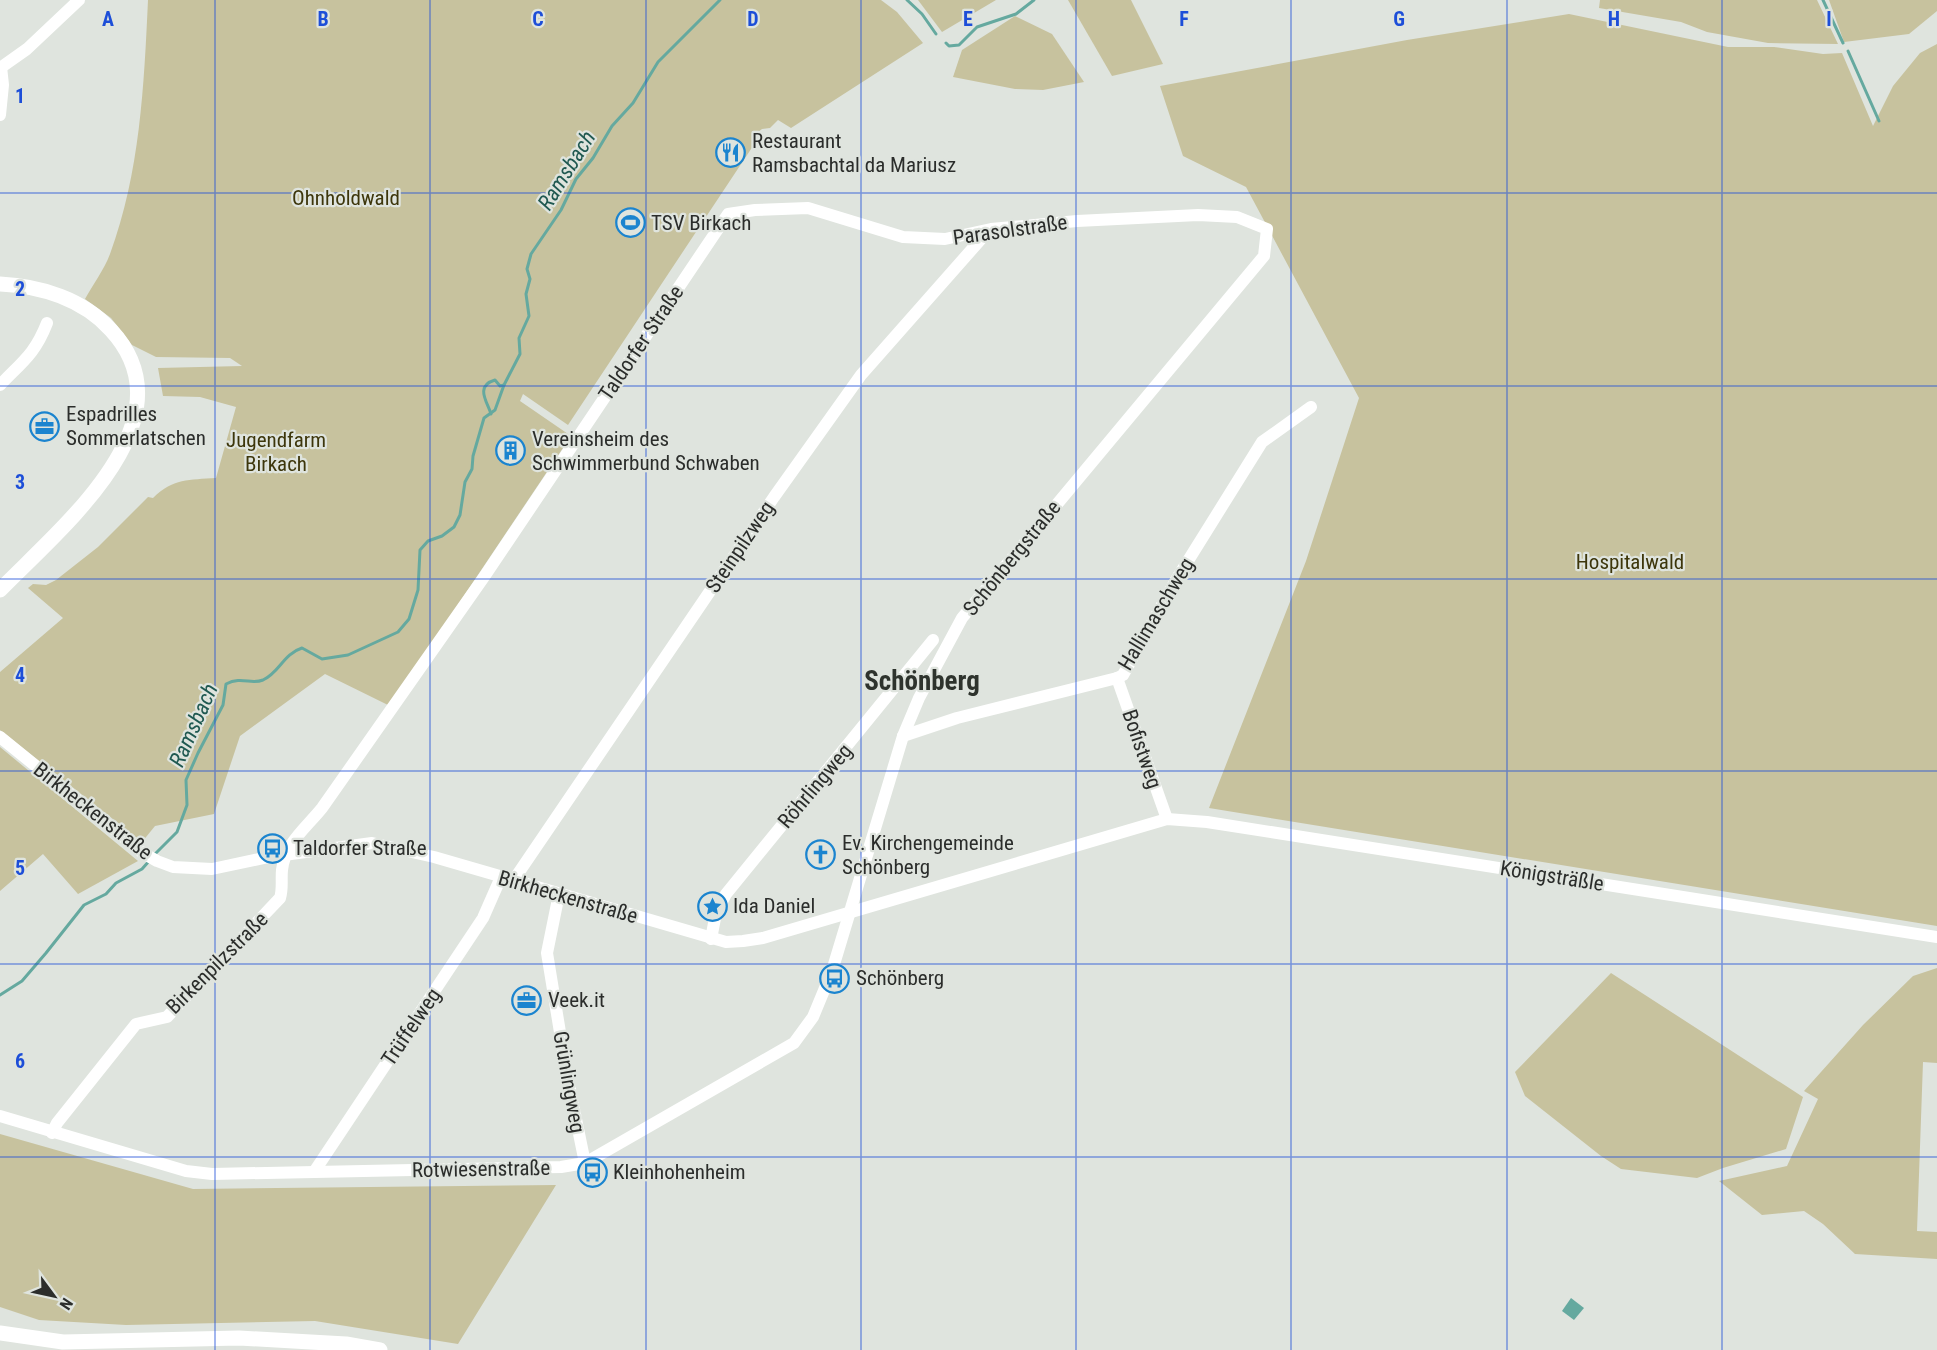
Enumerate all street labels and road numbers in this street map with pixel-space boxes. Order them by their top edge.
street label: Parasolstraße [951,210,1069,250]
street label: Taldorfer Straße [594,281,688,405]
street label: Schönbergstraße [958,496,1066,620]
street label: Steinpilzweg [701,497,779,597]
street label: Hallimaschweg [1113,554,1199,674]
street label: Bofistweg [1117,706,1167,792]
street label: Röhrlingweg [773,739,857,833]
street label: Birkheckenstraße [29,757,157,865]
street label: Königsträßle [1499,856,1606,896]
street label: Birkheckenstraße [496,866,641,928]
street label: Birkenpilzstraße [161,907,273,1019]
street label: Trüffelweg [376,984,446,1070]
street label: Grünlingweg [548,1029,590,1135]
street label: Rotwiesenstraße [412,1156,551,1182]

